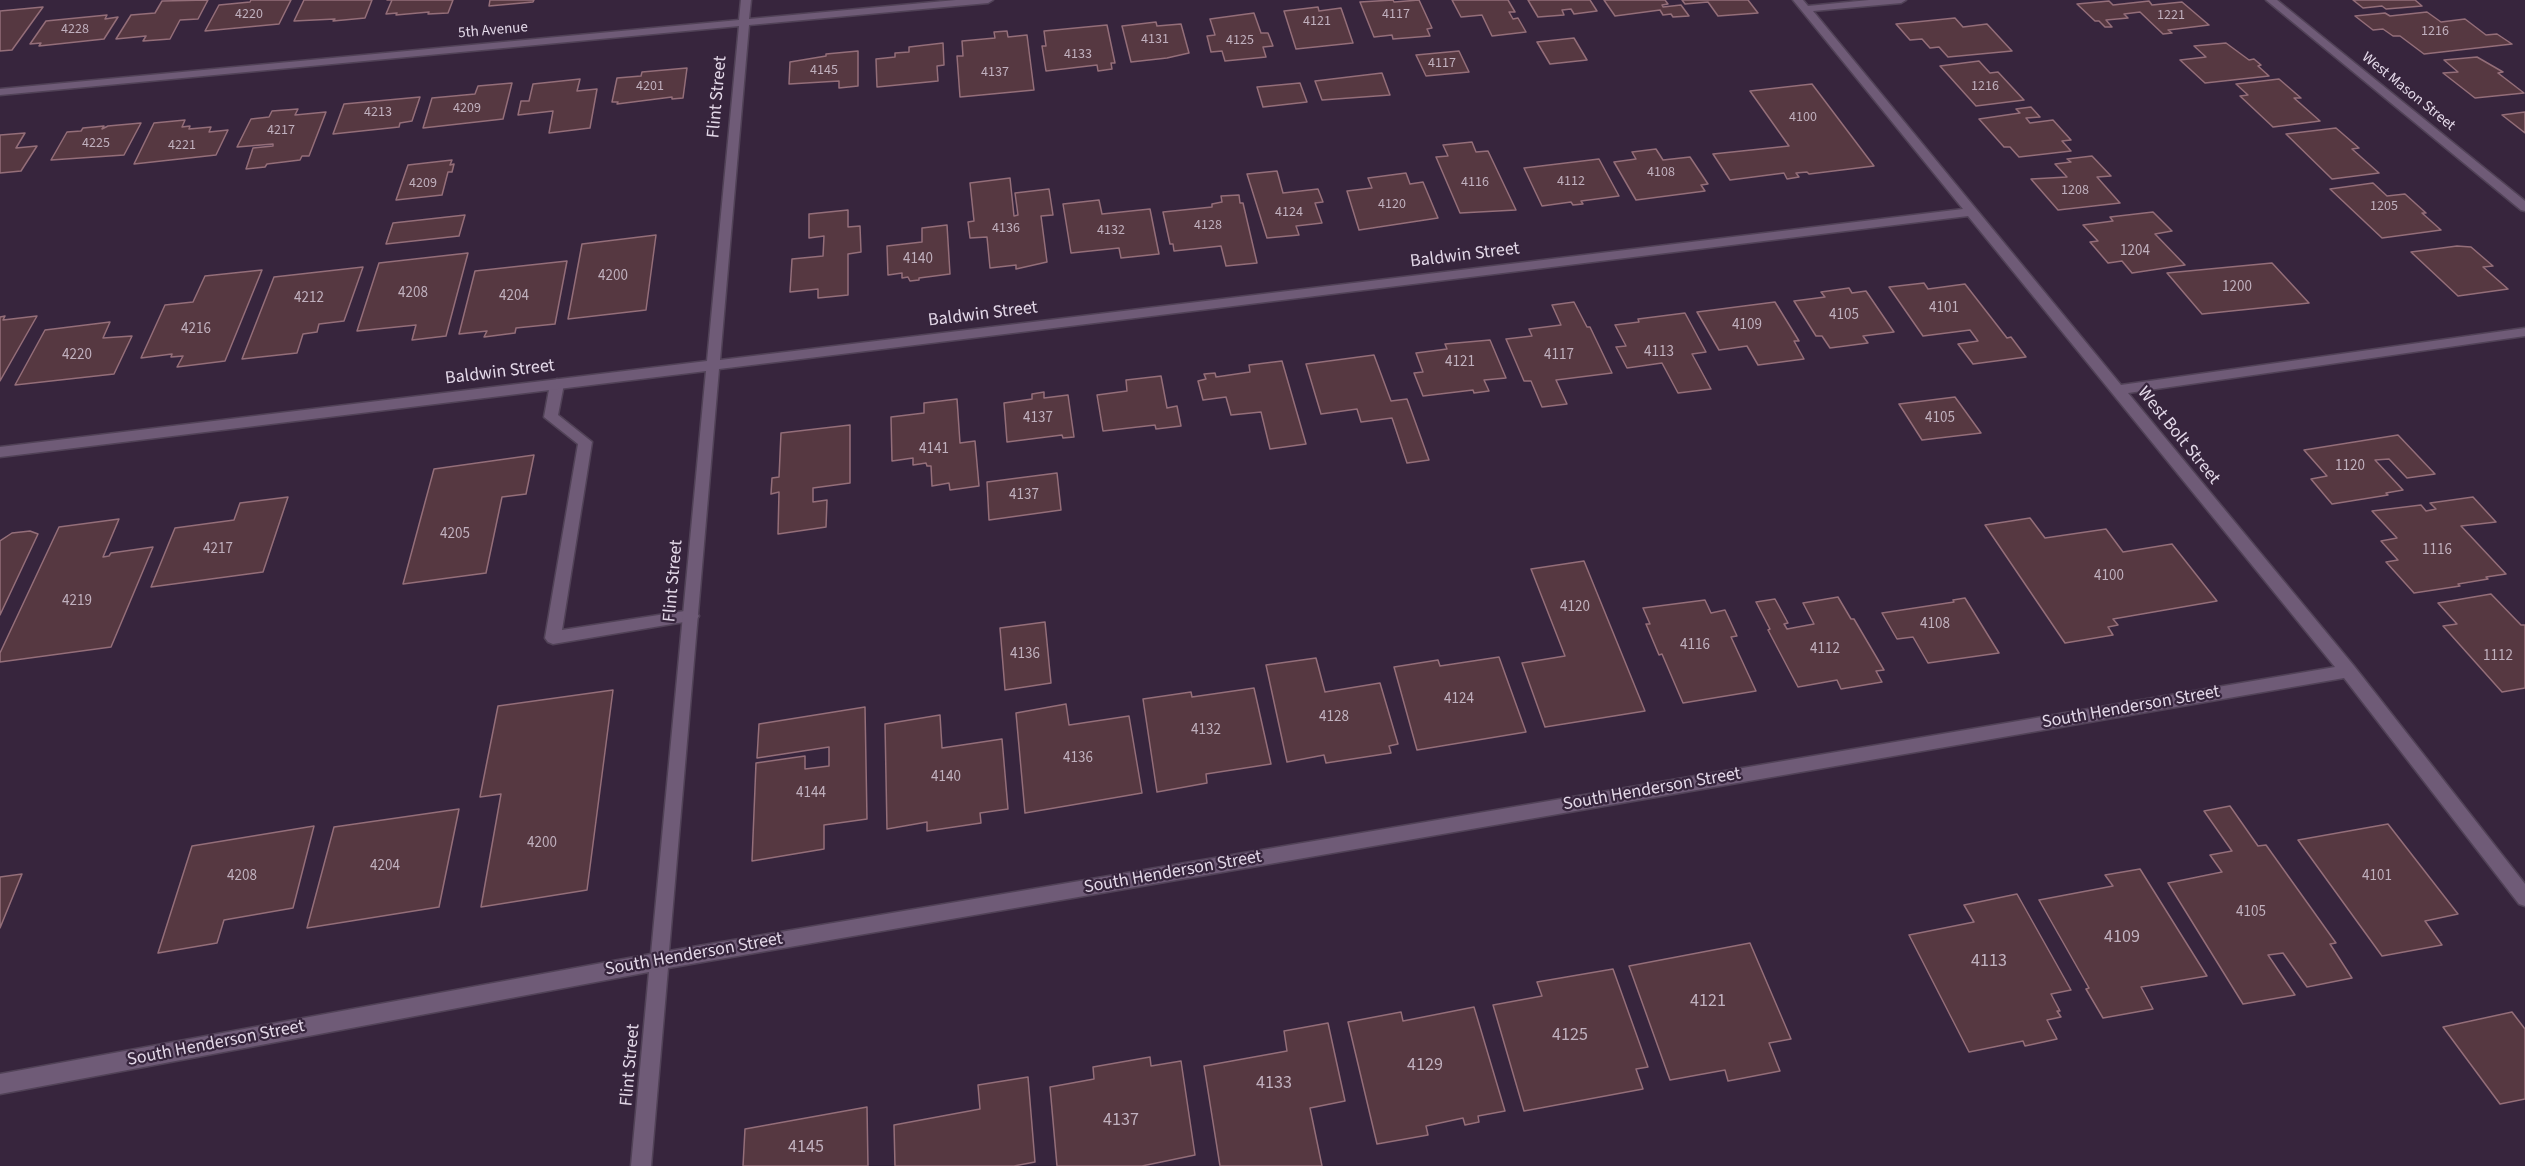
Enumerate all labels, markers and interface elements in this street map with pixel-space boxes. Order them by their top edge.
house number: 4220 [235,7,263,23]
house number: 4117 [1382,7,1410,23]
house number: 1221 [2157,8,2185,24]
house number: 4121 [1303,14,1331,30]
street label: 5th Avenue [457,19,529,43]
house number: 4228 [61,22,89,38]
house number: 1216 [2421,24,2449,40]
house number: 4131 [1141,32,1169,48]
house number: 4125 [1226,33,1254,49]
house number: 4133 [1064,47,1092,63]
street label: West Mason Street [2358,49,2458,135]
street label: Flint Street [704,55,732,139]
house number: 4117 [1428,56,1456,72]
house number: 4145 [810,63,838,79]
house number: 4137 [981,65,1009,81]
house number: 4201 [636,79,664,95]
house number: 1216 [1971,79,1999,95]
house number: 4209 [453,101,481,117]
house number: 4213 [364,105,392,121]
house number: 4100 [1789,110,1817,126]
house number: 4217 [267,123,295,139]
house number: 4225 [82,136,110,152]
house number: 4221 [168,138,196,154]
house number: 4108 [1647,165,1675,181]
house number: 4112 [1557,174,1585,190]
house number: 4116 [1461,175,1489,191]
house number: 4209 [409,176,437,192]
house number: 1208 [2061,183,2089,199]
house number: 4120 [1378,197,1406,213]
house number: 1205 [2370,199,2398,215]
house number: 4124 [1275,205,1303,221]
house number: 4128 [1194,218,1222,234]
house number: 4136 [992,221,1020,237]
house number: 4132 [1097,223,1125,239]
street label: Baldwin Street [1409,239,1521,273]
house number: 1204 [2120,243,2150,261]
house number: 4140 [903,251,933,269]
house number: 4200 [598,268,628,286]
house number: 1200 [2222,279,2252,297]
house number: 4208 [398,285,428,303]
house number: 4204 [499,288,529,306]
house number: 4212 [294,290,324,308]
street label: Baldwin Street [927,298,1039,332]
house number: 4101 [1929,300,1959,318]
house number: 4105 [1829,307,1859,325]
house number: 4109 [1732,317,1762,335]
house number: 4216 [181,321,211,339]
house number: 4113 [1644,344,1674,362]
house number: 4220 [62,347,92,365]
house number: 4117 [1544,347,1574,365]
house number: 4121 [1445,354,1475,372]
street label: Baldwin Street [444,356,556,390]
street label: West Bolt Street [2132,383,2224,489]
house number: 4137 [1023,410,1053,428]
house number: 4105 [1925,410,1955,428]
house number: 4141 [919,441,949,459]
house number: 1120 [2335,458,2365,476]
house number: 4137 [1009,487,1039,505]
house number: 4205 [440,526,470,544]
street label: Flint Street [660,539,688,623]
house number: 4217 [203,541,233,559]
house number: 1116 [2422,542,2452,560]
house number: 4100 [2094,568,2124,586]
house number: 4219 [62,593,92,611]
house number: 4120 [1560,599,1590,617]
house number: 4108 [1920,616,1950,634]
house number: 4116 [1680,637,1710,655]
house number: 4112 [1810,641,1840,659]
house number: 4136 [1010,646,1040,664]
house number: 1112 [2483,648,2513,666]
street label: South Henderson Street [2040,682,2222,734]
house number: 4124 [1444,691,1474,709]
house number: 4128 [1319,709,1349,727]
house number: 4132 [1191,722,1221,740]
house number: 4136 [1063,750,1093,768]
street label: South Henderson Street [1561,764,1743,816]
house number: 4140 [931,769,961,787]
house number: 4144 [796,785,826,803]
house number: 4200 [527,835,557,853]
street label: South Henderson Street [1082,847,1264,899]
house number: 4204 [370,858,400,876]
house number: 4208 [227,868,257,886]
house number: 4101 [2362,868,2392,886]
house number: 4105 [2236,904,2266,922]
house number: 4109 [2104,927,2140,949]
street label: South Henderson Street [603,929,785,981]
house number: 4113 [1971,951,2007,973]
house number: 4121 [1690,991,1726,1013]
street label: South Henderson Street [126,1016,306,1072]
street label: Flint Street [617,1023,645,1107]
house number: 4125 [1552,1025,1588,1047]
house number: 4129 [1407,1055,1443,1077]
house number: 4133 [1256,1073,1292,1095]
house number: 4137 [1103,1110,1139,1132]
house number: 4145 [788,1137,824,1159]

